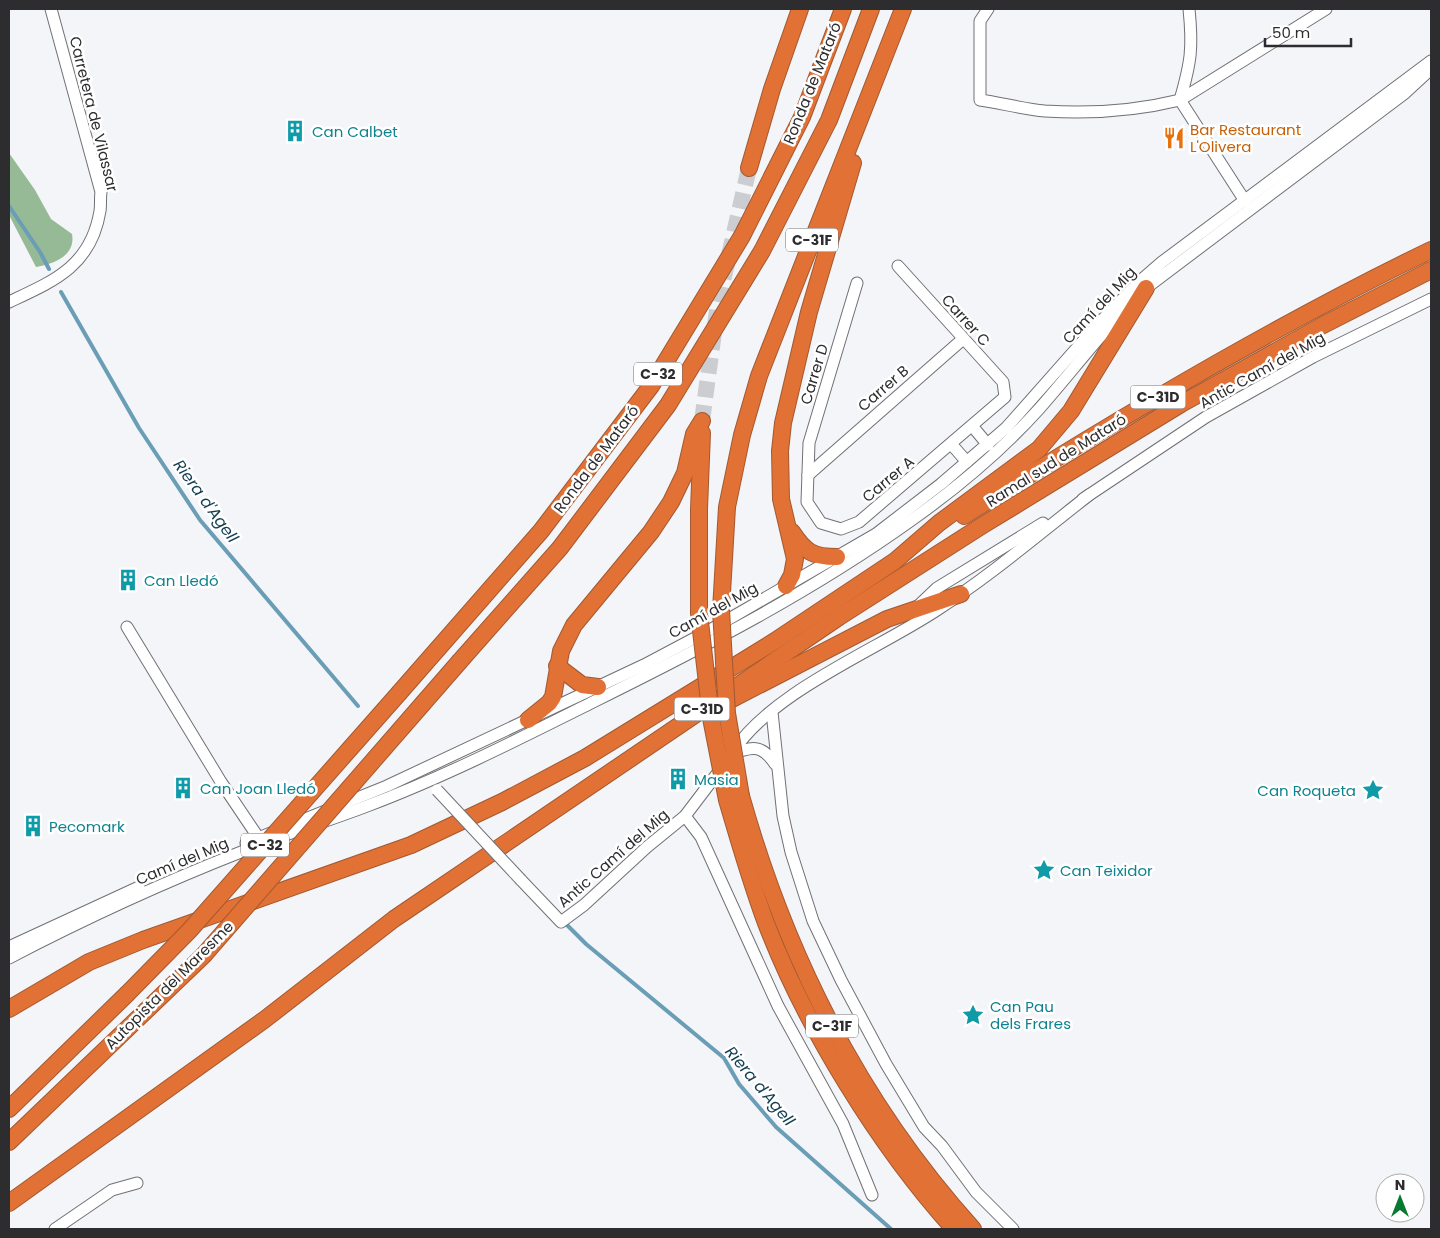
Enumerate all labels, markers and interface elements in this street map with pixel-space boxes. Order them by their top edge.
scale bar [1265,15,1351,47]
street label: Ronda de Mataró [778,19,846,147]
text: 50 m [1272,22,1310,43]
street label: Carretera de Vilassar [65,34,124,194]
building icon: Can Calbet [282,118,308,144]
place label: Bar Restaurant L'Olivera [1190,119,1301,157]
place label: Can Calbet [312,121,398,142]
restaurant icon: Bar Restaurant L'Olivera [1161,125,1187,151]
road number: C-31F [786,228,838,252]
street label: Camí del Mig [1058,262,1140,348]
street label: Carrer C [937,289,995,351]
street label: Antic Camí del Mig [1195,327,1329,413]
street label: Carrer D [795,341,833,407]
street label: Carrer B [853,360,913,416]
road number: C-32 [634,362,682,386]
road number: C-31D [1130,386,1186,408]
street label: Ronda de Mataró [549,401,643,517]
street label: Ramal sud de Mataró [982,408,1130,512]
street label: Carrer A [858,451,918,507]
water label: Riera d'Agell [168,455,244,547]
building icon: Can Lledó [115,567,141,593]
place label: Can Lledó [144,570,219,591]
street label: Camí del Mig [665,577,761,643]
road number: C-31D [674,698,730,721]
building icon: Masia [665,766,691,792]
place label: Masia [694,769,739,790]
building icon: Can Joan Lledó [170,775,196,801]
place icon: Can Roqueta [1360,777,1386,803]
place label: Can Joan Lledó [200,778,316,799]
place label: Can Roqueta [1257,780,1356,801]
street label: Antic Camí del Mig [553,804,673,912]
building icon: Pecomark [20,813,46,839]
place label: Pecomark [49,816,125,837]
street label: Camí del Mig [132,832,232,890]
road number: C-32 [241,834,289,856]
place icon: Can Teixidor [1031,857,1057,883]
place label: Can Teixidor [1060,860,1153,881]
street label: Autopista del Maresme [100,916,238,1054]
place label: Can Pau dels Frares [990,996,1071,1034]
place icon: Can Pau dels Frares [960,1002,986,1028]
road number: C-31F [806,1014,858,1038]
water label: Riera d'Agell [720,1041,800,1131]
north arrow [1375,1173,1425,1223]
text: N [1395,1175,1405,1195]

